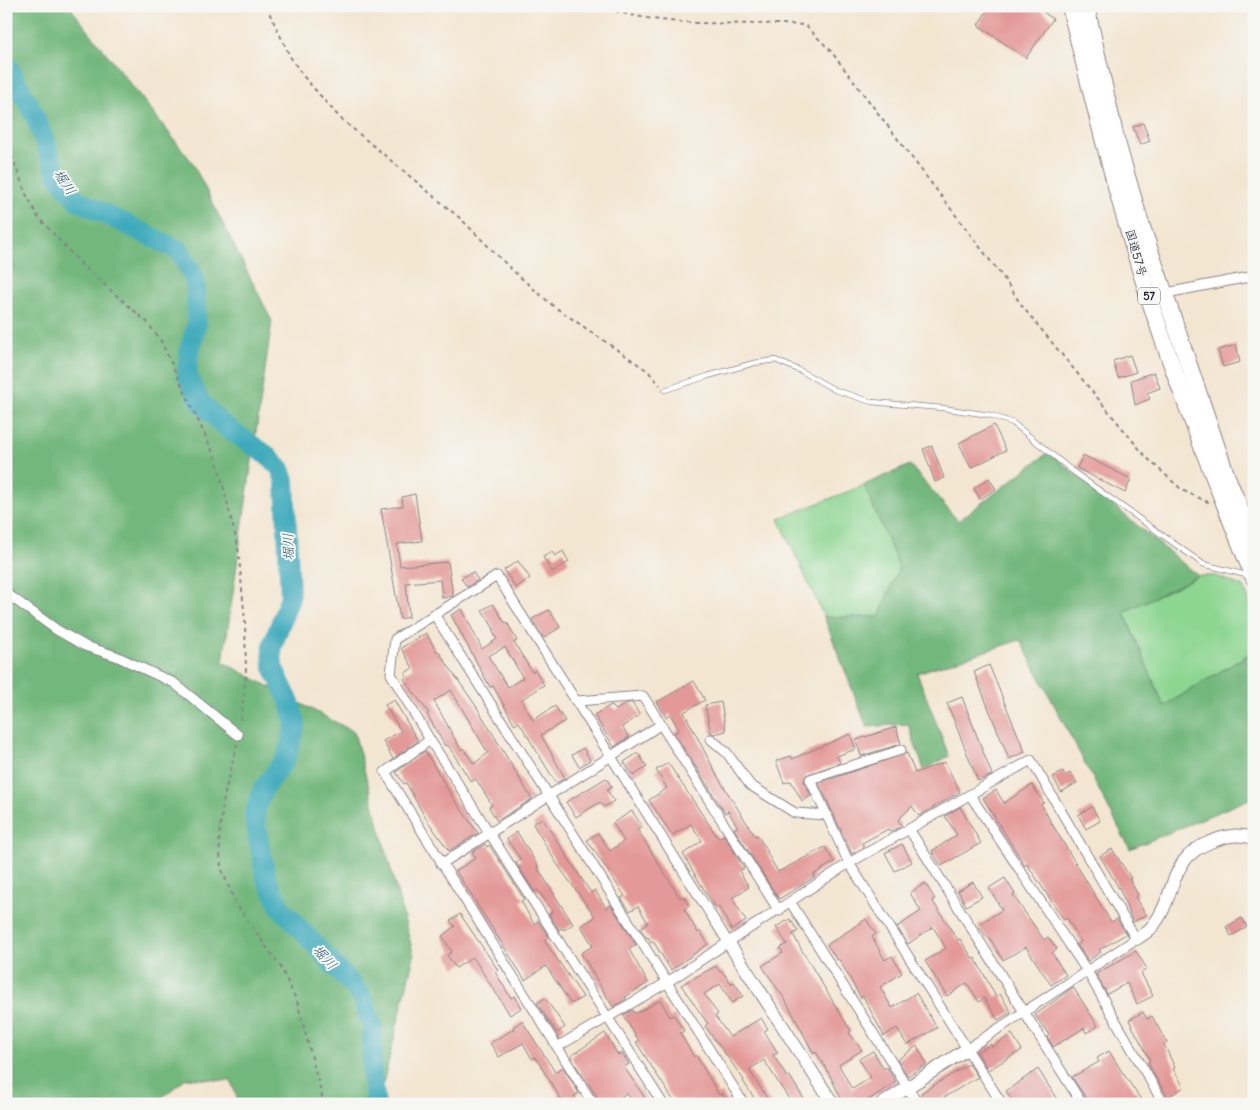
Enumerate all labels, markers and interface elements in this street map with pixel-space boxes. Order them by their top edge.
water label: 堀川 [50,165,80,199]
street label: 国道57号 [1123,227,1150,278]
road number: 57 [1138,288,1160,304]
water label: 堀川 [279,533,297,561]
water label: 堀川 [309,941,341,973]

